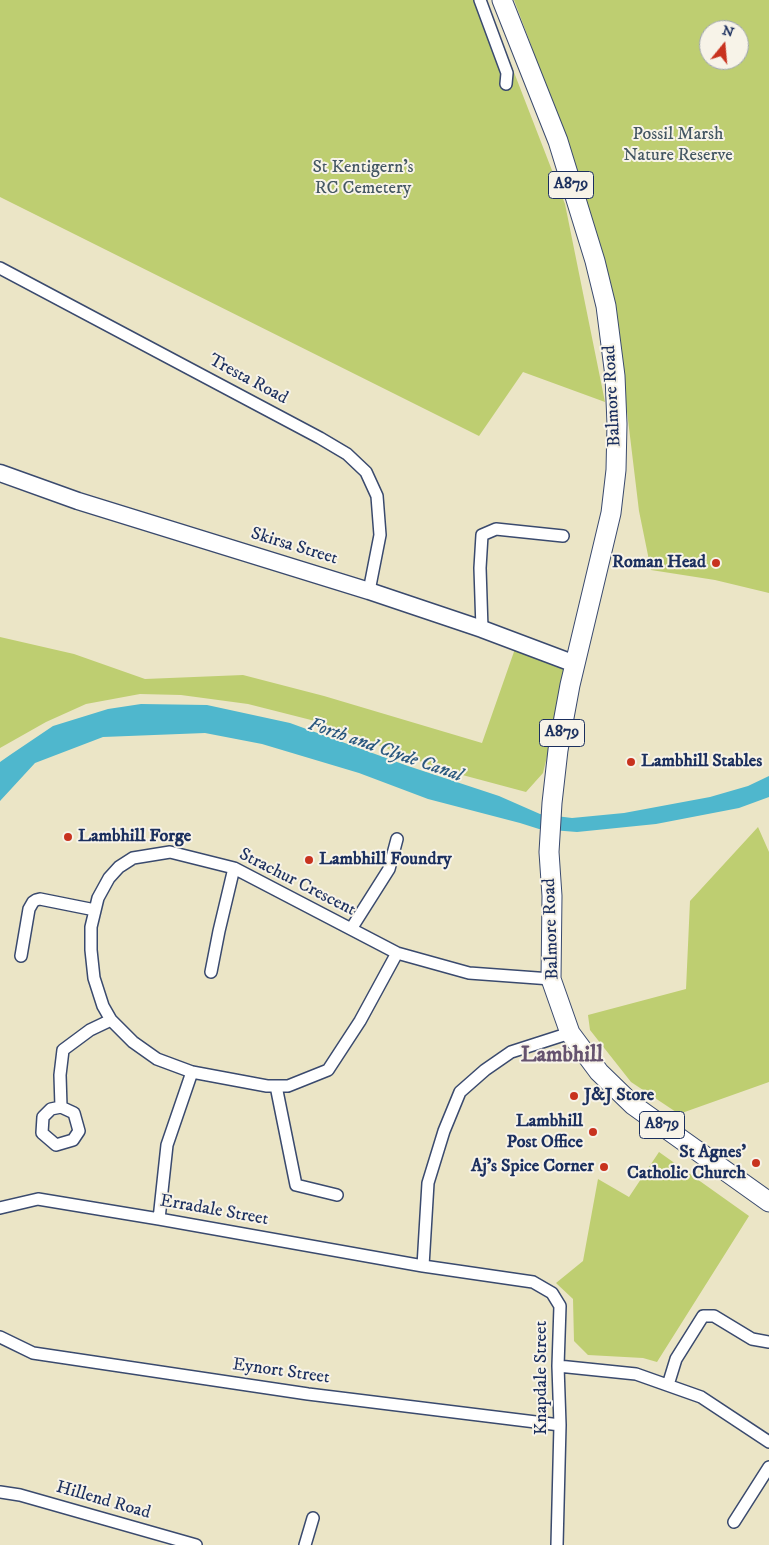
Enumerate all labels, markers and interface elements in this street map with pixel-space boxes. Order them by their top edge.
north arrow [699,20,749,70]
text: N [720,21,736,42]
park label: Possil Marsh Nature Reserve [623,124,733,166]
park label: St Kentigern's RC Cemetery [312,157,414,200]
road number: A879 [548,172,594,198]
street label: Balmore Road [600,345,626,447]
street label: Tresta Road [205,350,291,410]
street label: Skirsa Street [248,524,340,570]
place label: Roman Head [612,552,706,574]
marker: Roman Head [710,557,722,569]
water label: Forth and Clyde Canal [305,714,465,788]
road number: A879 [540,720,584,746]
place label: Lambhill Stables [641,751,762,773]
marker: Lambhill Stables [625,756,637,768]
place label: Lambhill Forge [78,826,191,848]
marker: Lambhill Forge [62,831,74,843]
street label: Strachur Crescent [235,844,359,922]
place label: Lambhill Foundry [319,849,452,871]
marker: Lambhill Foundry [303,854,315,866]
street label: Balmore Road [539,878,565,980]
district label: Lambhill [521,1043,603,1069]
place label: J&J Store [584,1085,654,1107]
marker: J&J Store [568,1090,580,1102]
place label: Lambhill Post Office [507,1111,583,1154]
road number: A879 [640,1112,684,1138]
marker: Lambhill Post Office [587,1126,599,1138]
place label: St Agnes' Catholic Church [627,1142,746,1184]
place label: Aj's Spice Corner [471,1156,594,1178]
marker: St Agnes' Catholic Church [750,1157,762,1169]
marker: Aj's Spice Corner [598,1161,610,1173]
street label: Erradale Street [158,1191,270,1231]
street label: Knapdale Street [531,1321,553,1435]
street label: Eynort Street [231,1354,331,1390]
street label: Hillend Road [53,1477,153,1525]

